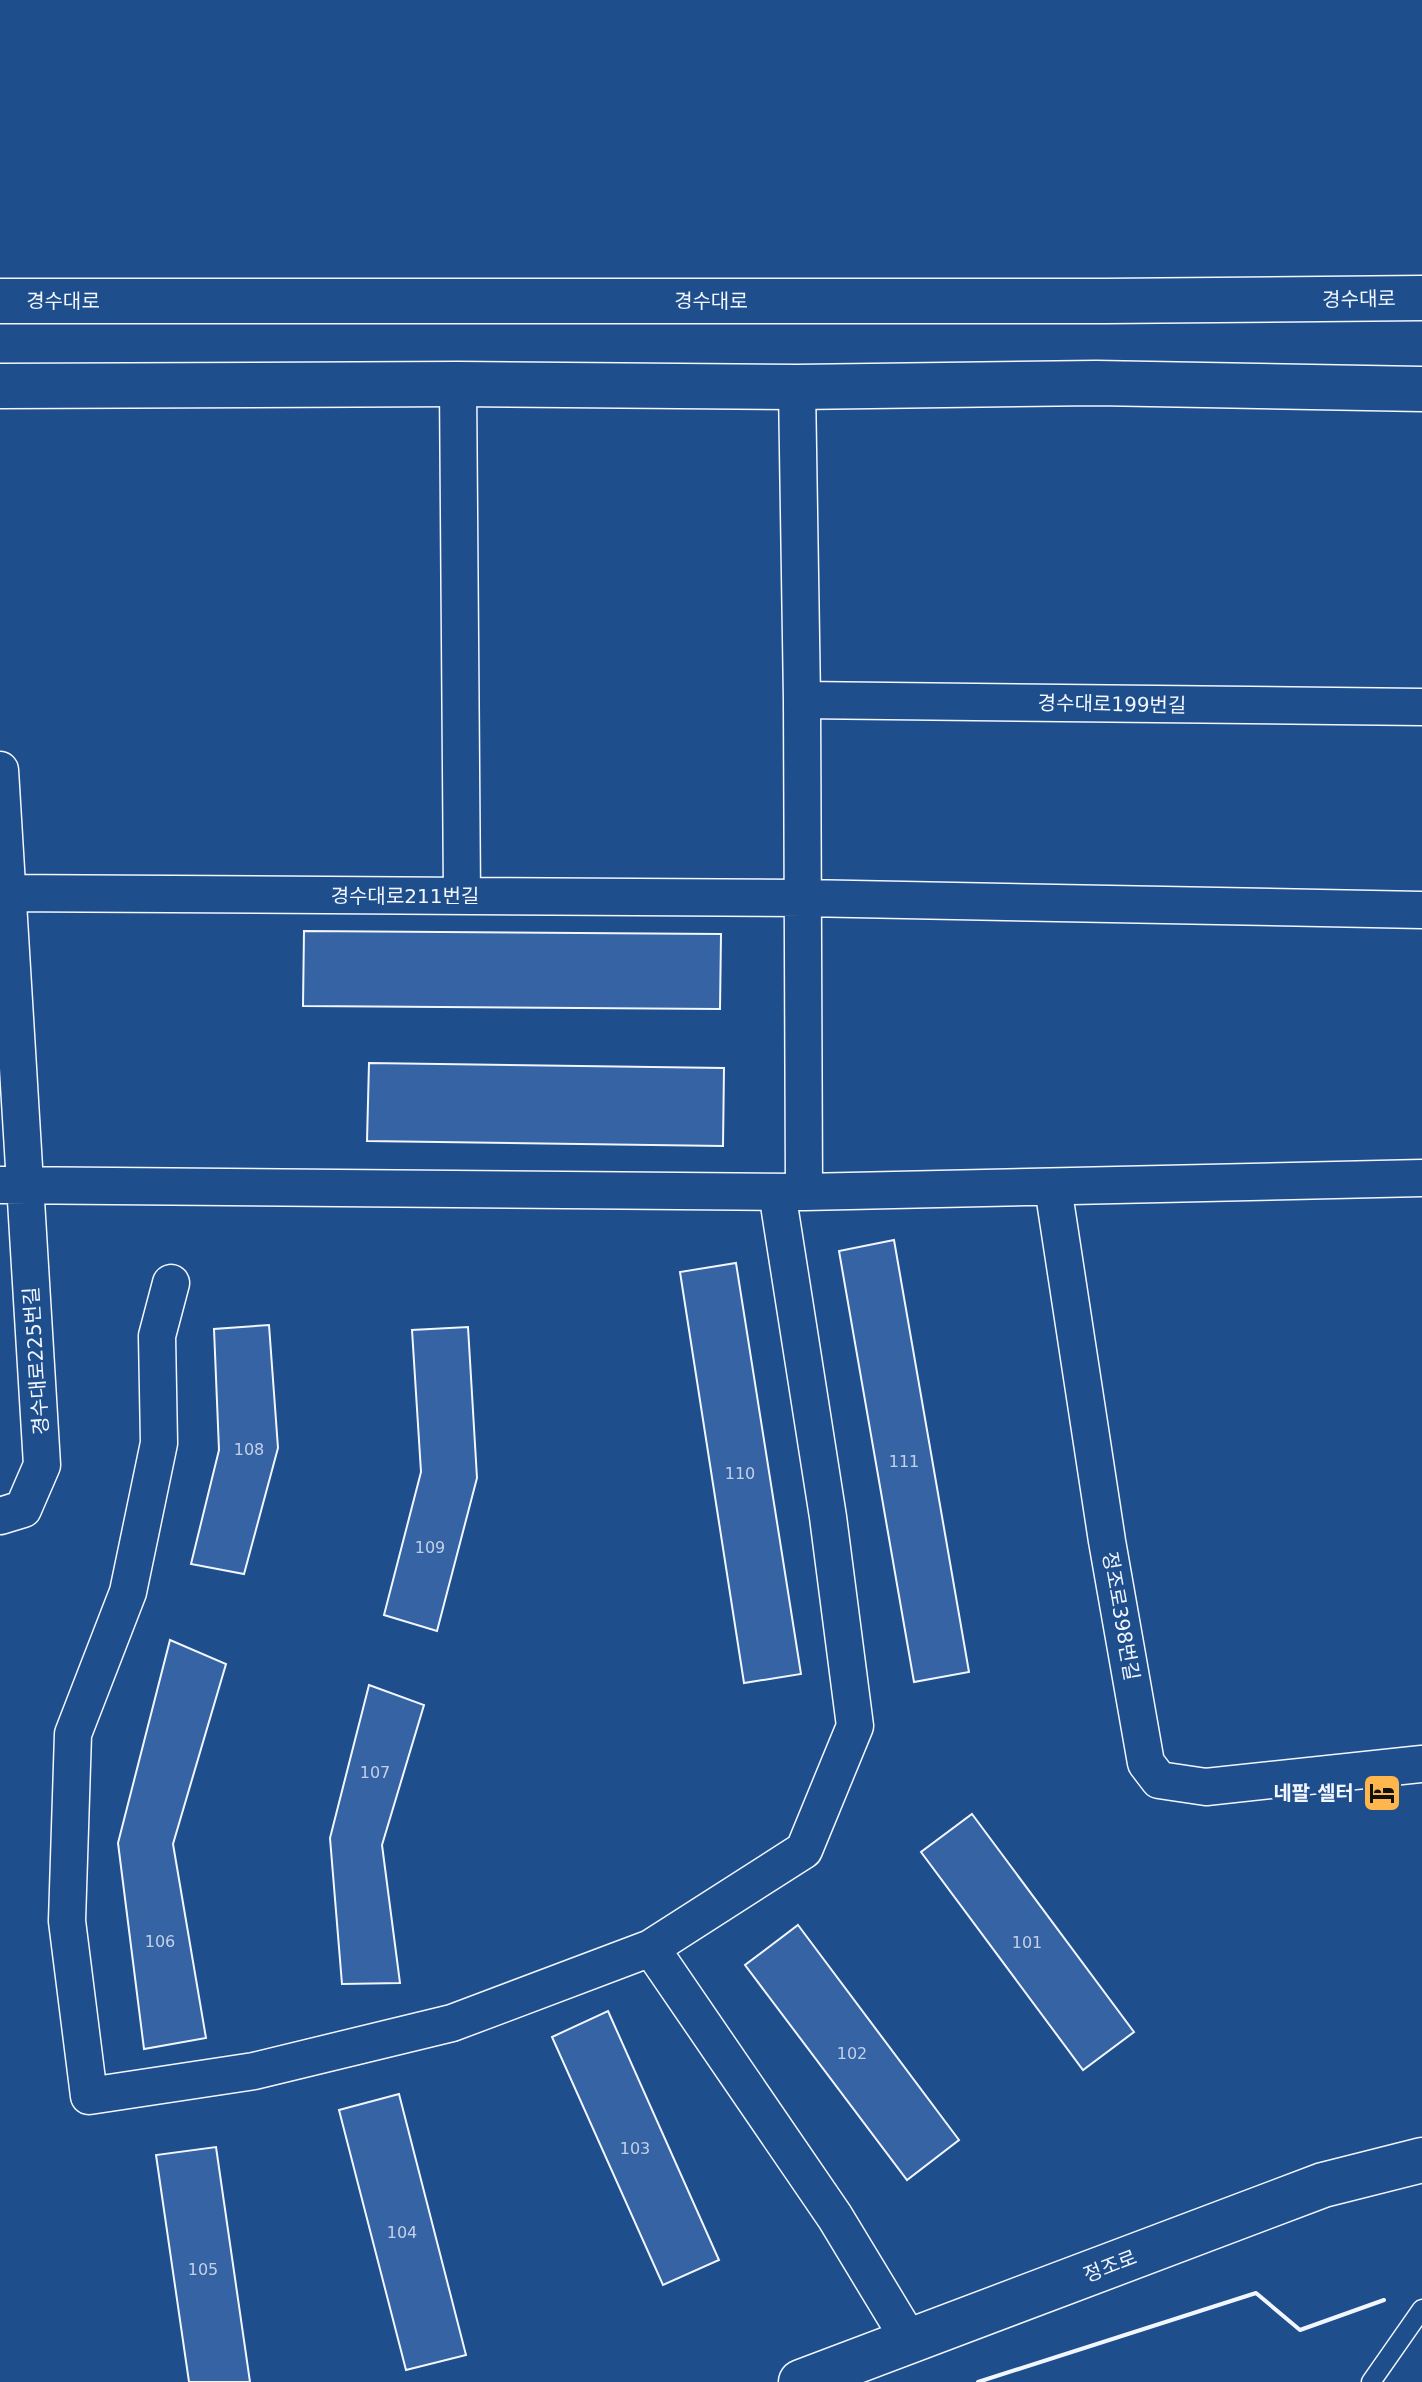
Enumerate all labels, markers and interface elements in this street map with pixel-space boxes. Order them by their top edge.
street label: 경수대로 [1322,286,1396,312]
street label: 경수대로 [26,289,100,313]
street label: 경수대로 [674,289,748,313]
street label: 경수대로199번길 [1038,691,1186,717]
street label: 경수대로211번길 [331,884,479,908]
street label: 경수대로225번길 [19,1286,53,1436]
house number: 108 [234,1440,264,1459]
house number: 111 [889,1452,919,1471]
house number: 110 [725,1464,755,1483]
house number: 109 [415,1538,445,1557]
street label: 정조로398번길 [1098,1550,1144,1682]
house number: 107 [360,1763,390,1782]
hotel icon: 네팔 셀터 [1361,1772,1403,1814]
place label: 네팔 셀터 [1273,1781,1354,1805]
house number: 106 [145,1932,175,1951]
house number: 101 [1012,1933,1042,1952]
house number: 102 [837,2044,867,2063]
house number: 103 [620,2139,650,2158]
house number: 104 [387,2223,417,2242]
street label: 정조로 [1080,2245,1140,2287]
house number: 105 [188,2260,218,2279]

